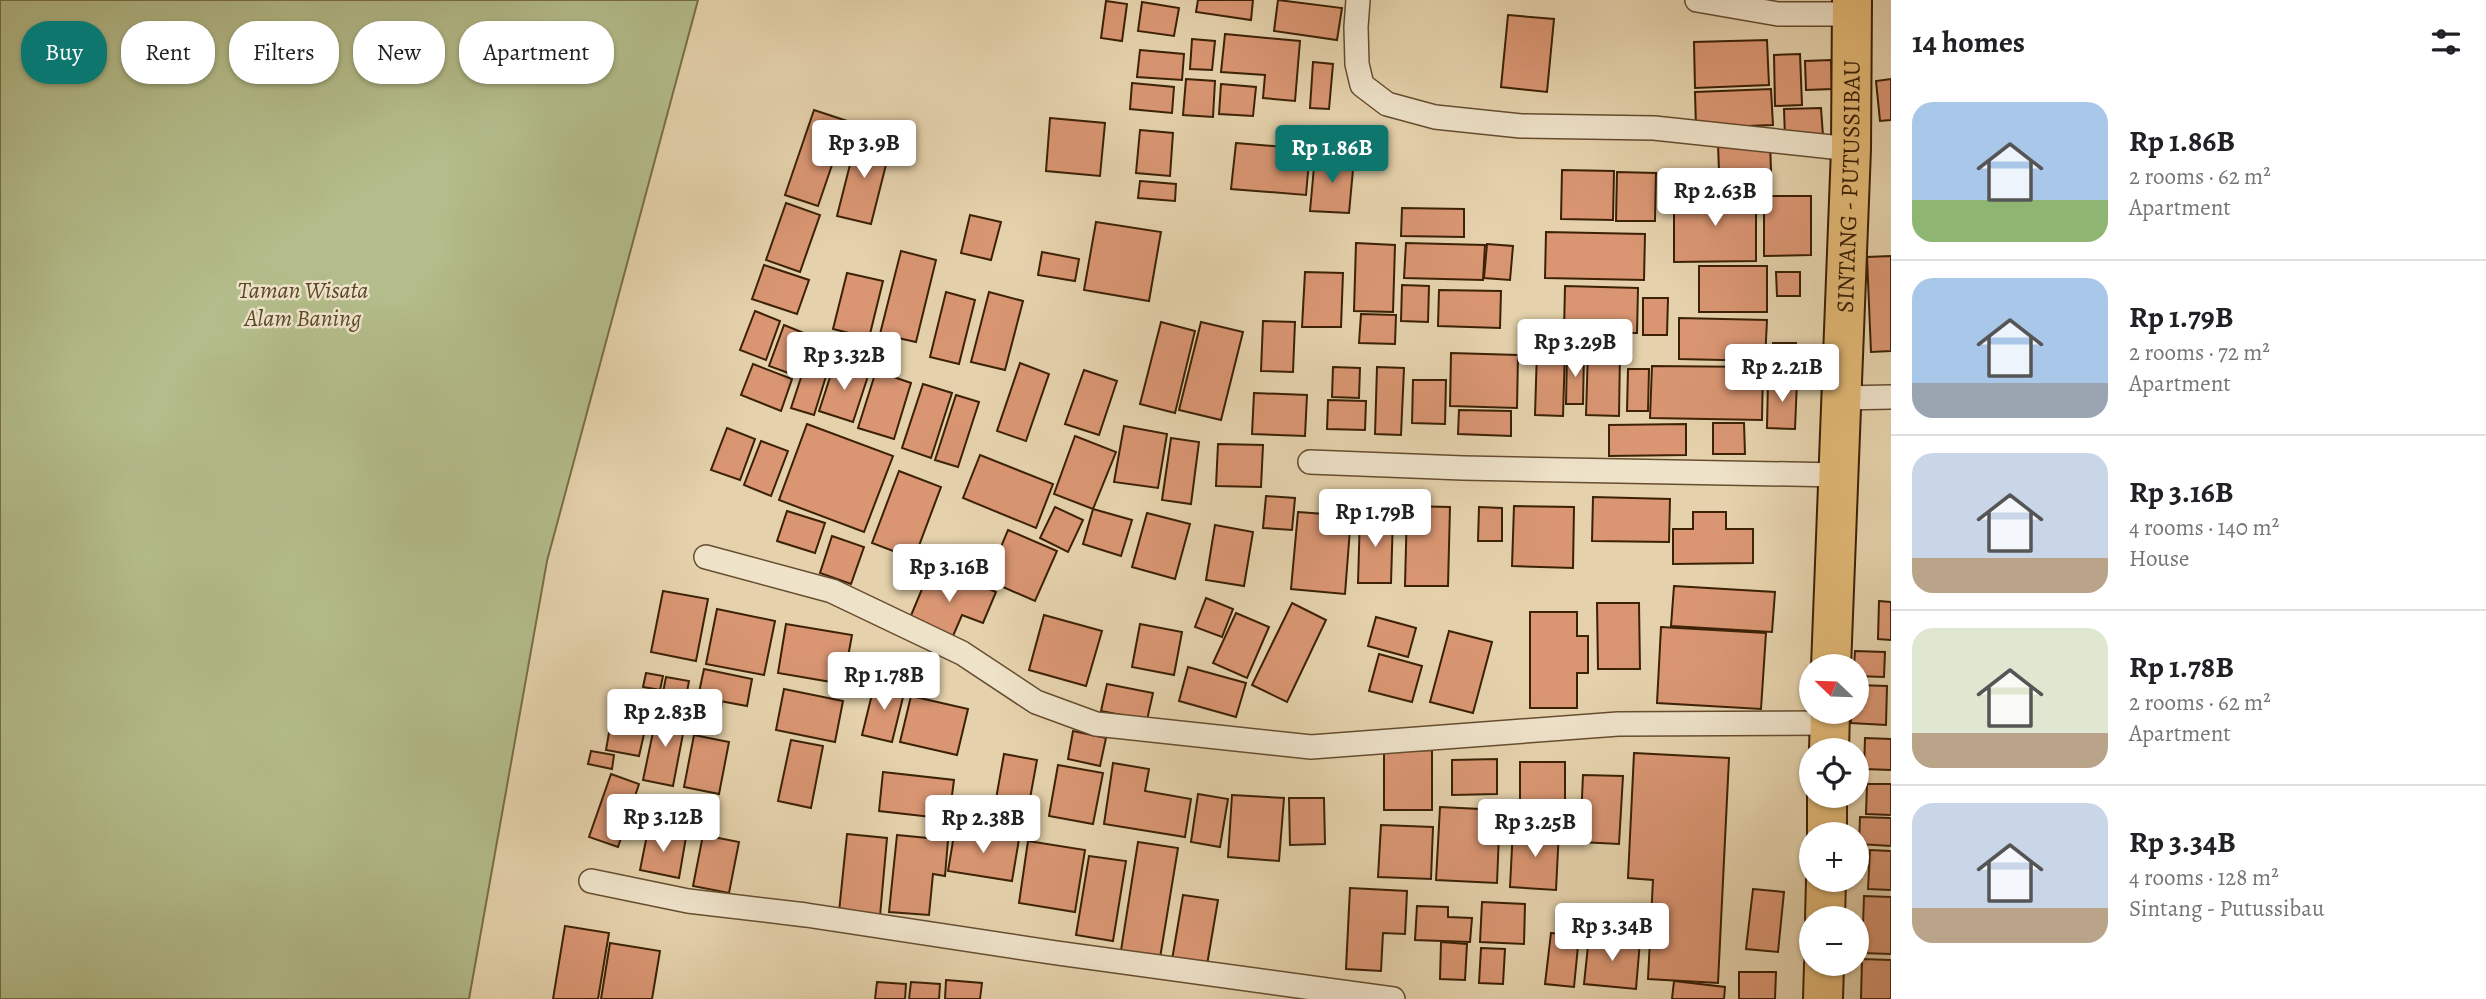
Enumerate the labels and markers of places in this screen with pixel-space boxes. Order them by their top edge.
pin: Rp 3.9B [799,120,929,180]
pin: Rp 1.86B [1260,125,1404,185]
pin: Rp 2.63B [1643,168,1787,228]
pin: Rp 3.29B [1503,320,1647,379]
pin: Rp 3.32B [772,332,916,392]
pin: Rp 2.21B [1710,344,1854,404]
pin: Rp 1.79B [1303,490,1447,549]
pin: Rp 3.16B [877,544,1021,604]
pin: Rp 1.78B [812,652,956,712]
pin: Rp 2.83B [593,690,737,749]
pin: Rp 3.12B [591,794,735,854]
pin: Rp 2.38B [911,796,1055,855]
pin: Rp 3.25B [1463,800,1607,859]
pin: Rp 3.34B [1540,904,1684,963]

